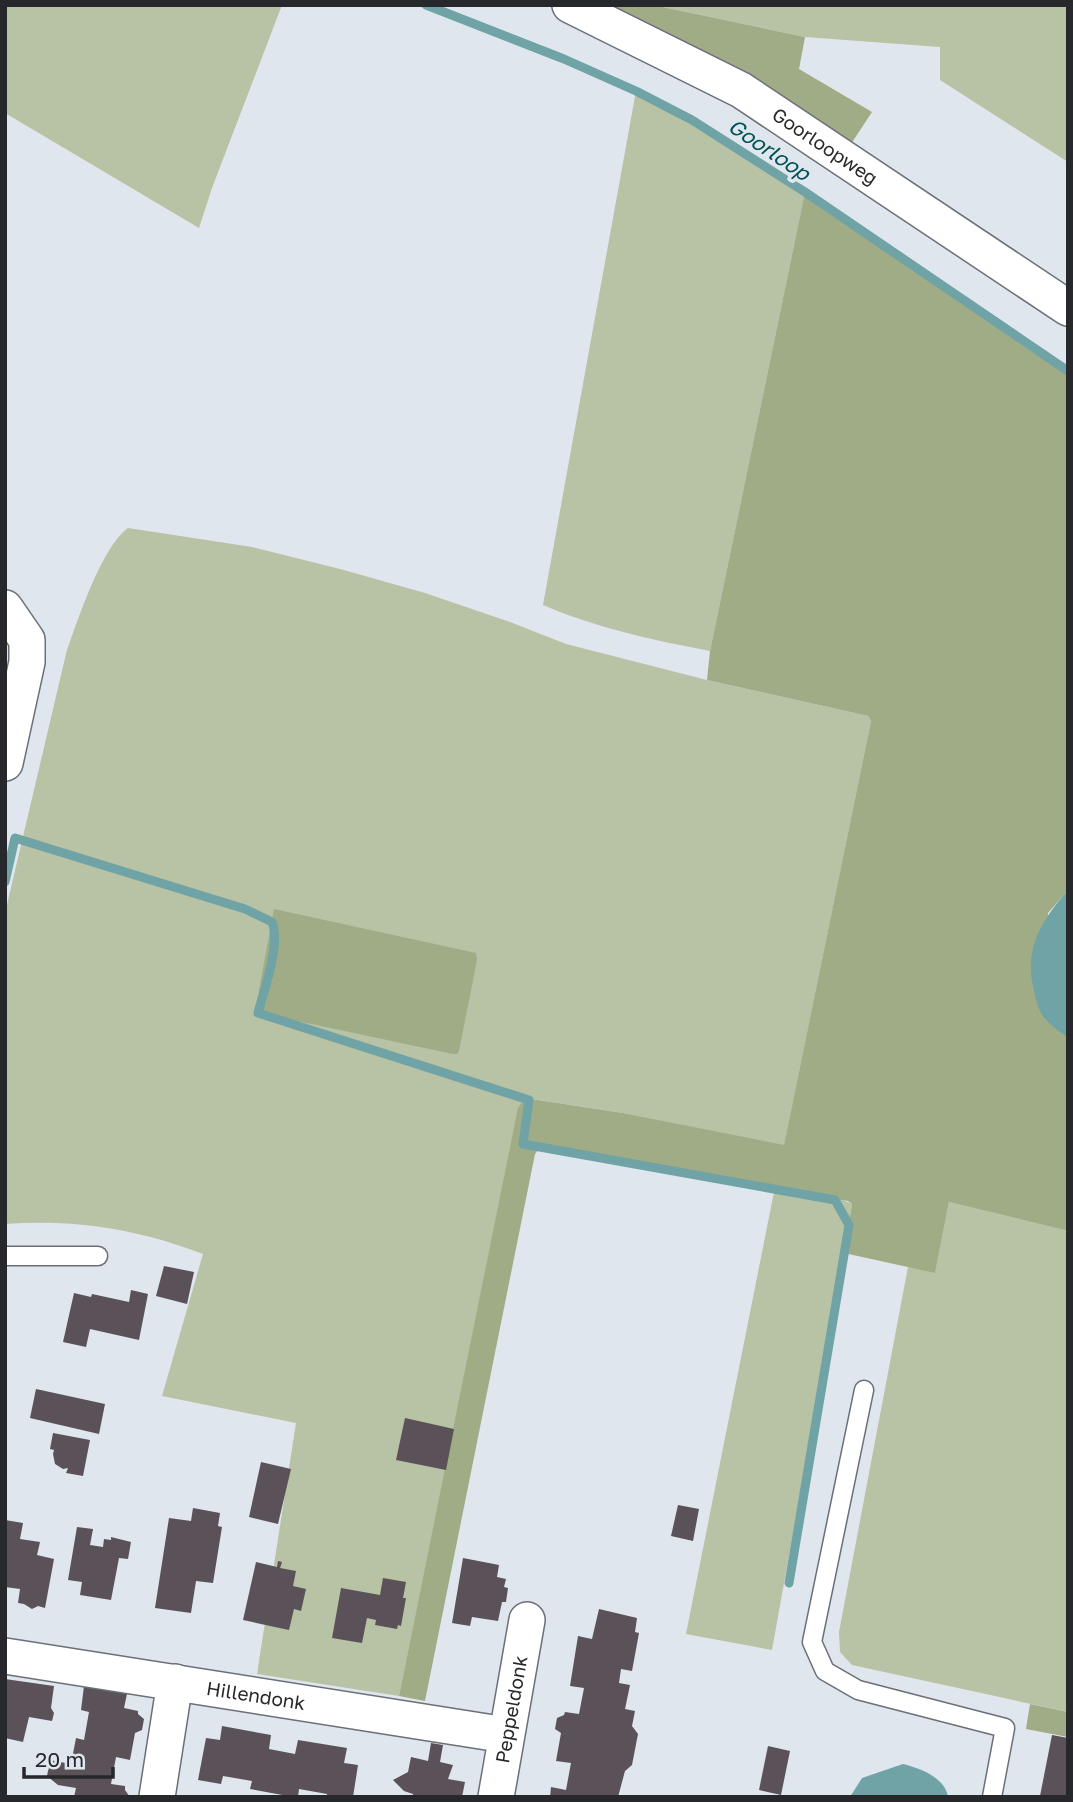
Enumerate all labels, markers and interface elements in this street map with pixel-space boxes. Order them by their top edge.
street label: Goorloopweg [768,103,882,189]
water label: Goorloop [723,114,815,186]
street label: Peppeldonk [490,1653,532,1765]
street label: Hillendonk [205,1676,307,1714]
scale bar [24,1736,114,1780]
text: 20 m [35,1746,84,1772]

